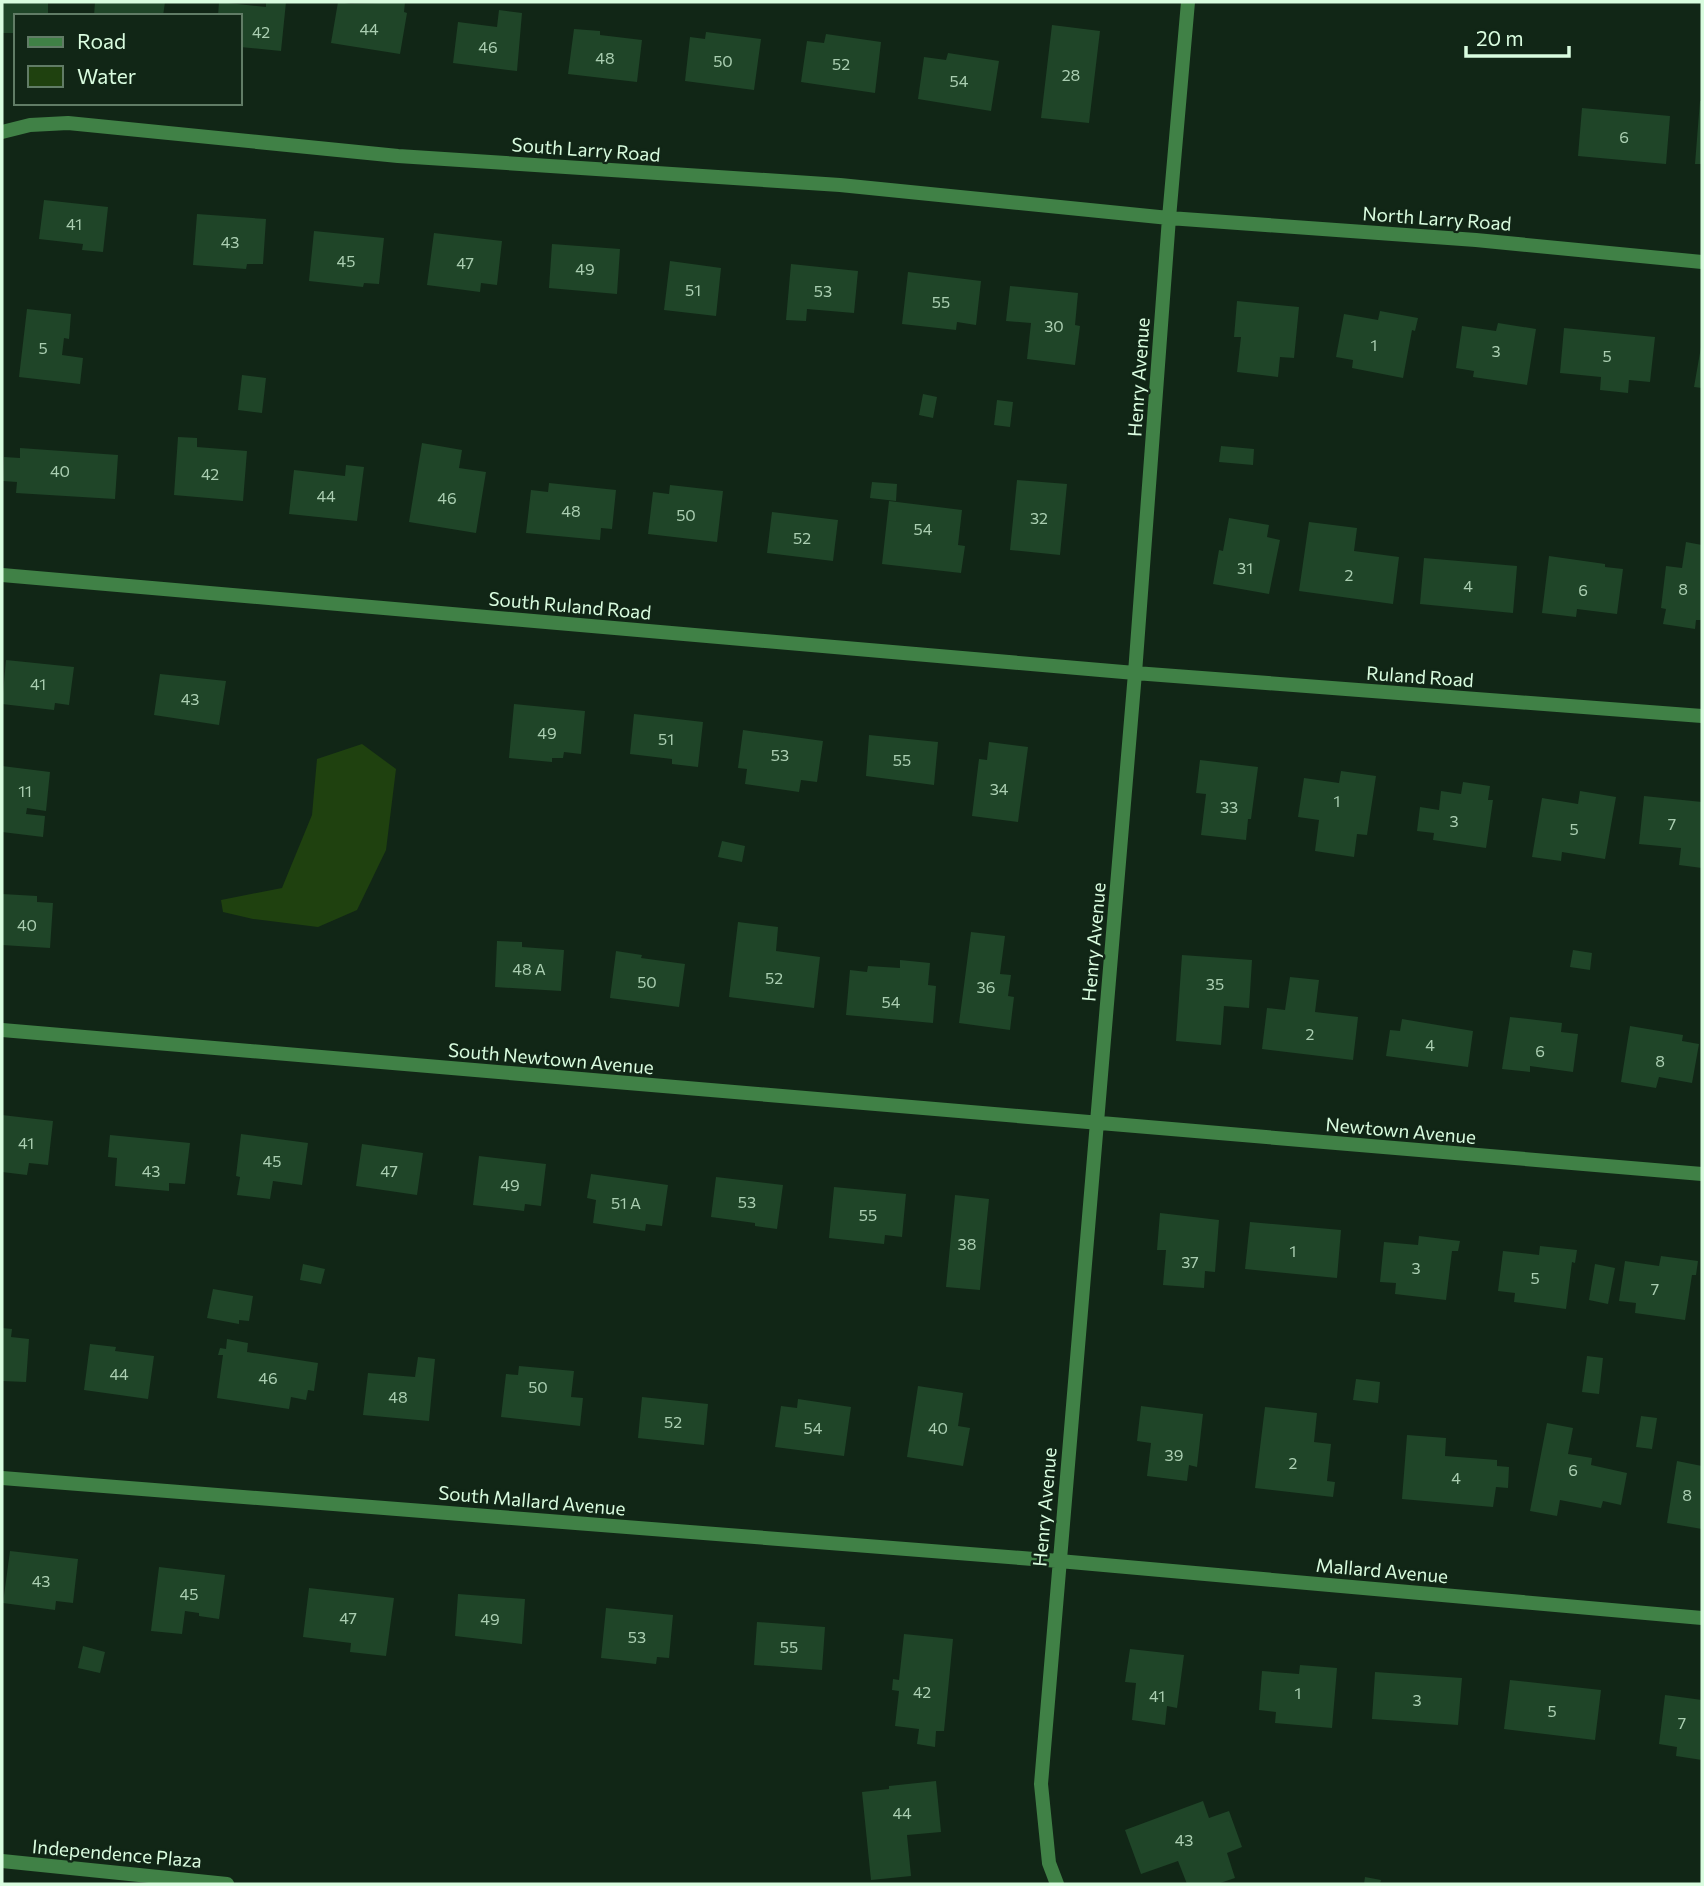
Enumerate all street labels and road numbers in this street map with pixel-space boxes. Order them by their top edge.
street label: South Larry Road [511,132,661,166]
street label: North Larry Road [1362,201,1512,235]
street label: Henry Avenue [1122,317,1154,437]
street label: South Ruland Road [488,586,652,624]
street label: Ruland Road [1365,661,1475,691]
street label: Henry Avenue [1076,881,1110,1003]
street label: South Newtown Avenue [447,1038,655,1078]
street label: Newtown Avenue [1325,1112,1477,1148]
street label: Henry Avenue [1027,1446,1061,1568]
street label: South Mallard Avenue [437,1480,627,1520]
street label: Mallard Avenue [1315,1553,1449,1587]
street label: Independence Plaza [31,1834,203,1872]

